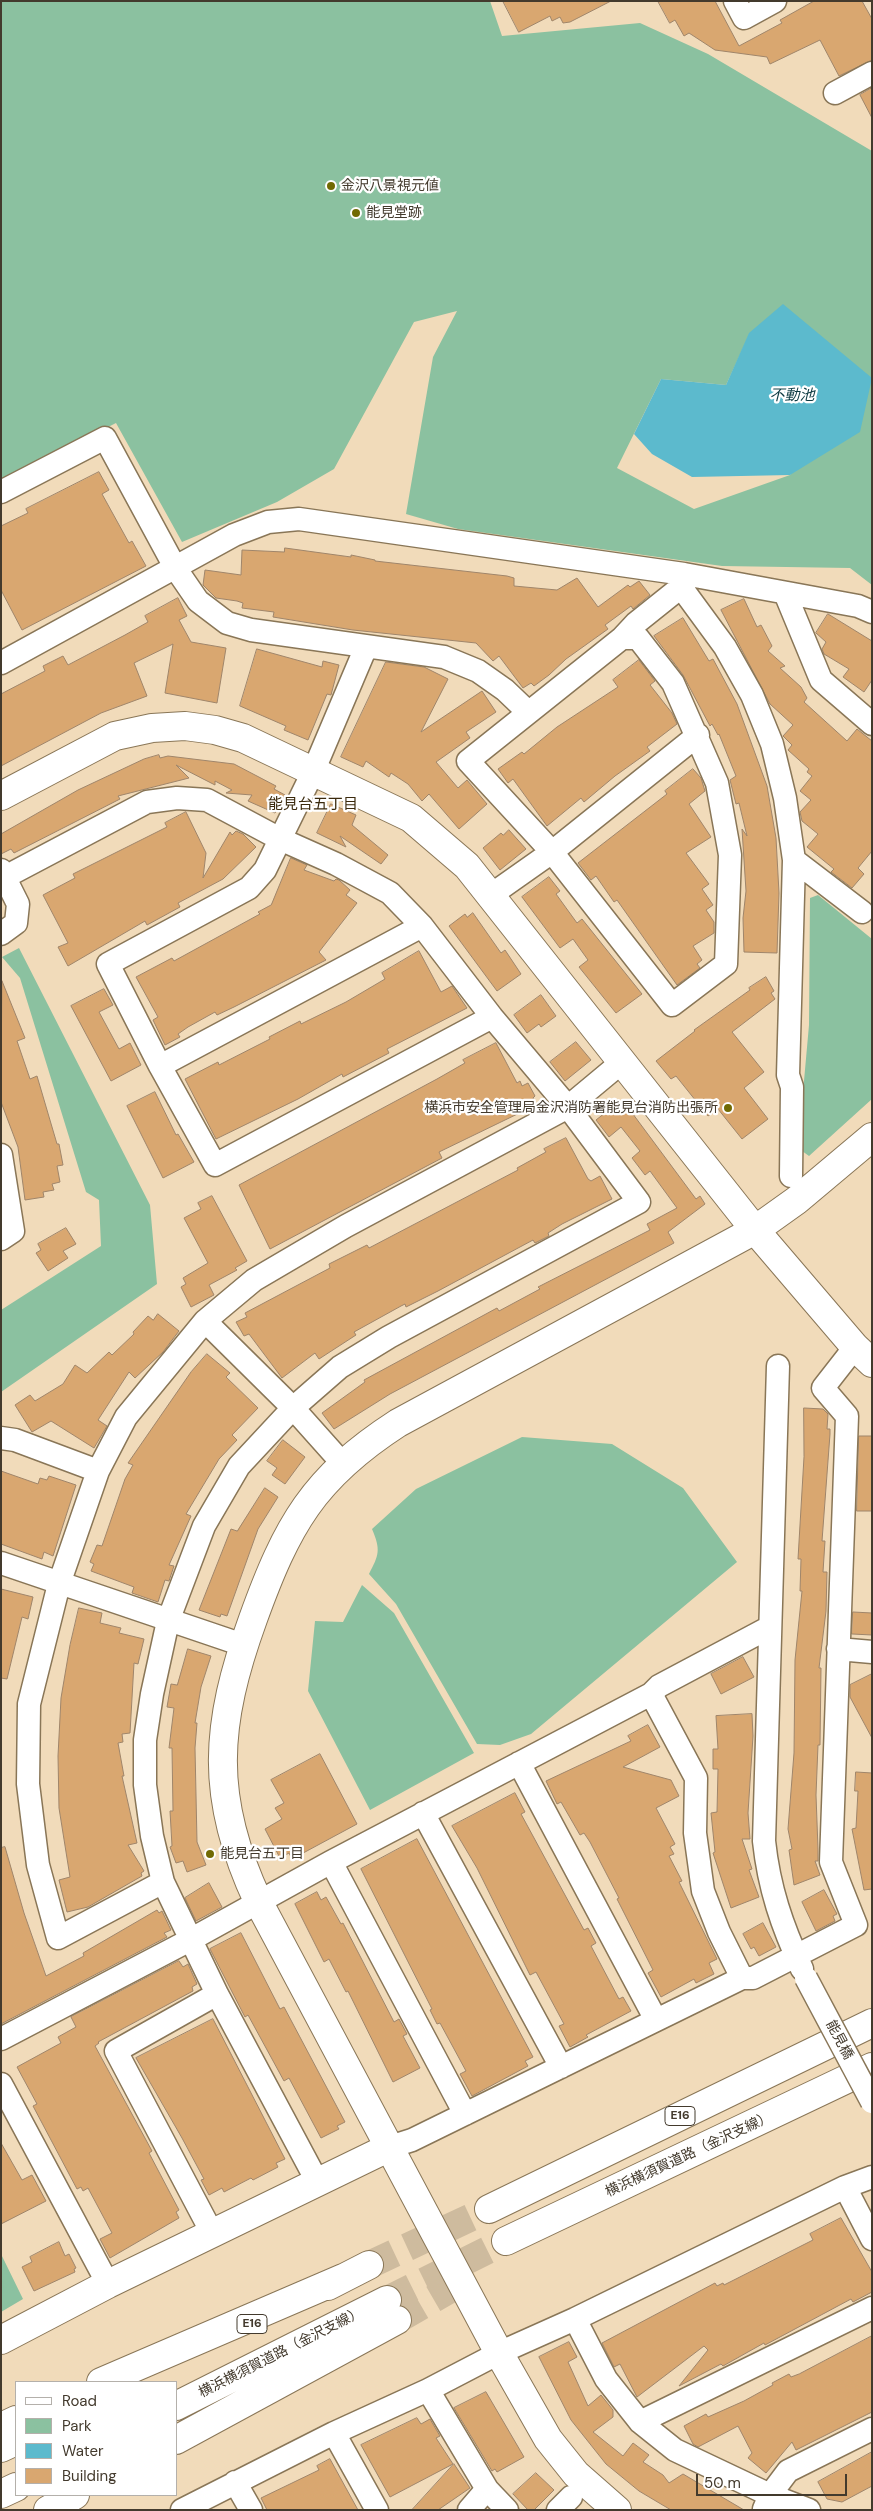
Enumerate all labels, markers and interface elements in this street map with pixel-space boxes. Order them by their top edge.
place label: 金沢八景視元値 [341,178,439,194]
marker: 金沢八景視元値 [325,180,337,192]
place label: 能見堂跡 [366,205,422,221]
marker: 能見堂跡 [350,207,362,219]
water label: 不動池 [770,387,814,405]
district label: 能見台五丁目 [268,796,358,814]
place label: 横浜市安全管理局金沢消防署能見台消防出張所 [424,1100,718,1116]
marker: 横浜市安全管理局金沢消防署能見台消防出張所 [722,1102,734,1114]
place label: 能見台五丁目 [220,1846,304,1862]
marker: 能見台五丁目 [204,1848,216,1860]
street label: 能見橋 [822,2018,856,2062]
road number: E16 [665,2106,695,2126]
street label: 横浜横須賀道路（金沢支線） [603,2109,775,2201]
street label: 横浜横須賀道路（金沢支線） [196,2304,366,2402]
road number: E16 [237,2314,267,2334]
legend [15,2381,178,2496]
text: Road [62,2391,97,2411]
text: Park [62,2416,92,2436]
text: Water [62,2441,103,2461]
scale bar [698,2464,849,2496]
text: Building [62,2466,117,2486]
text: 50 m [704,2473,741,2493]

